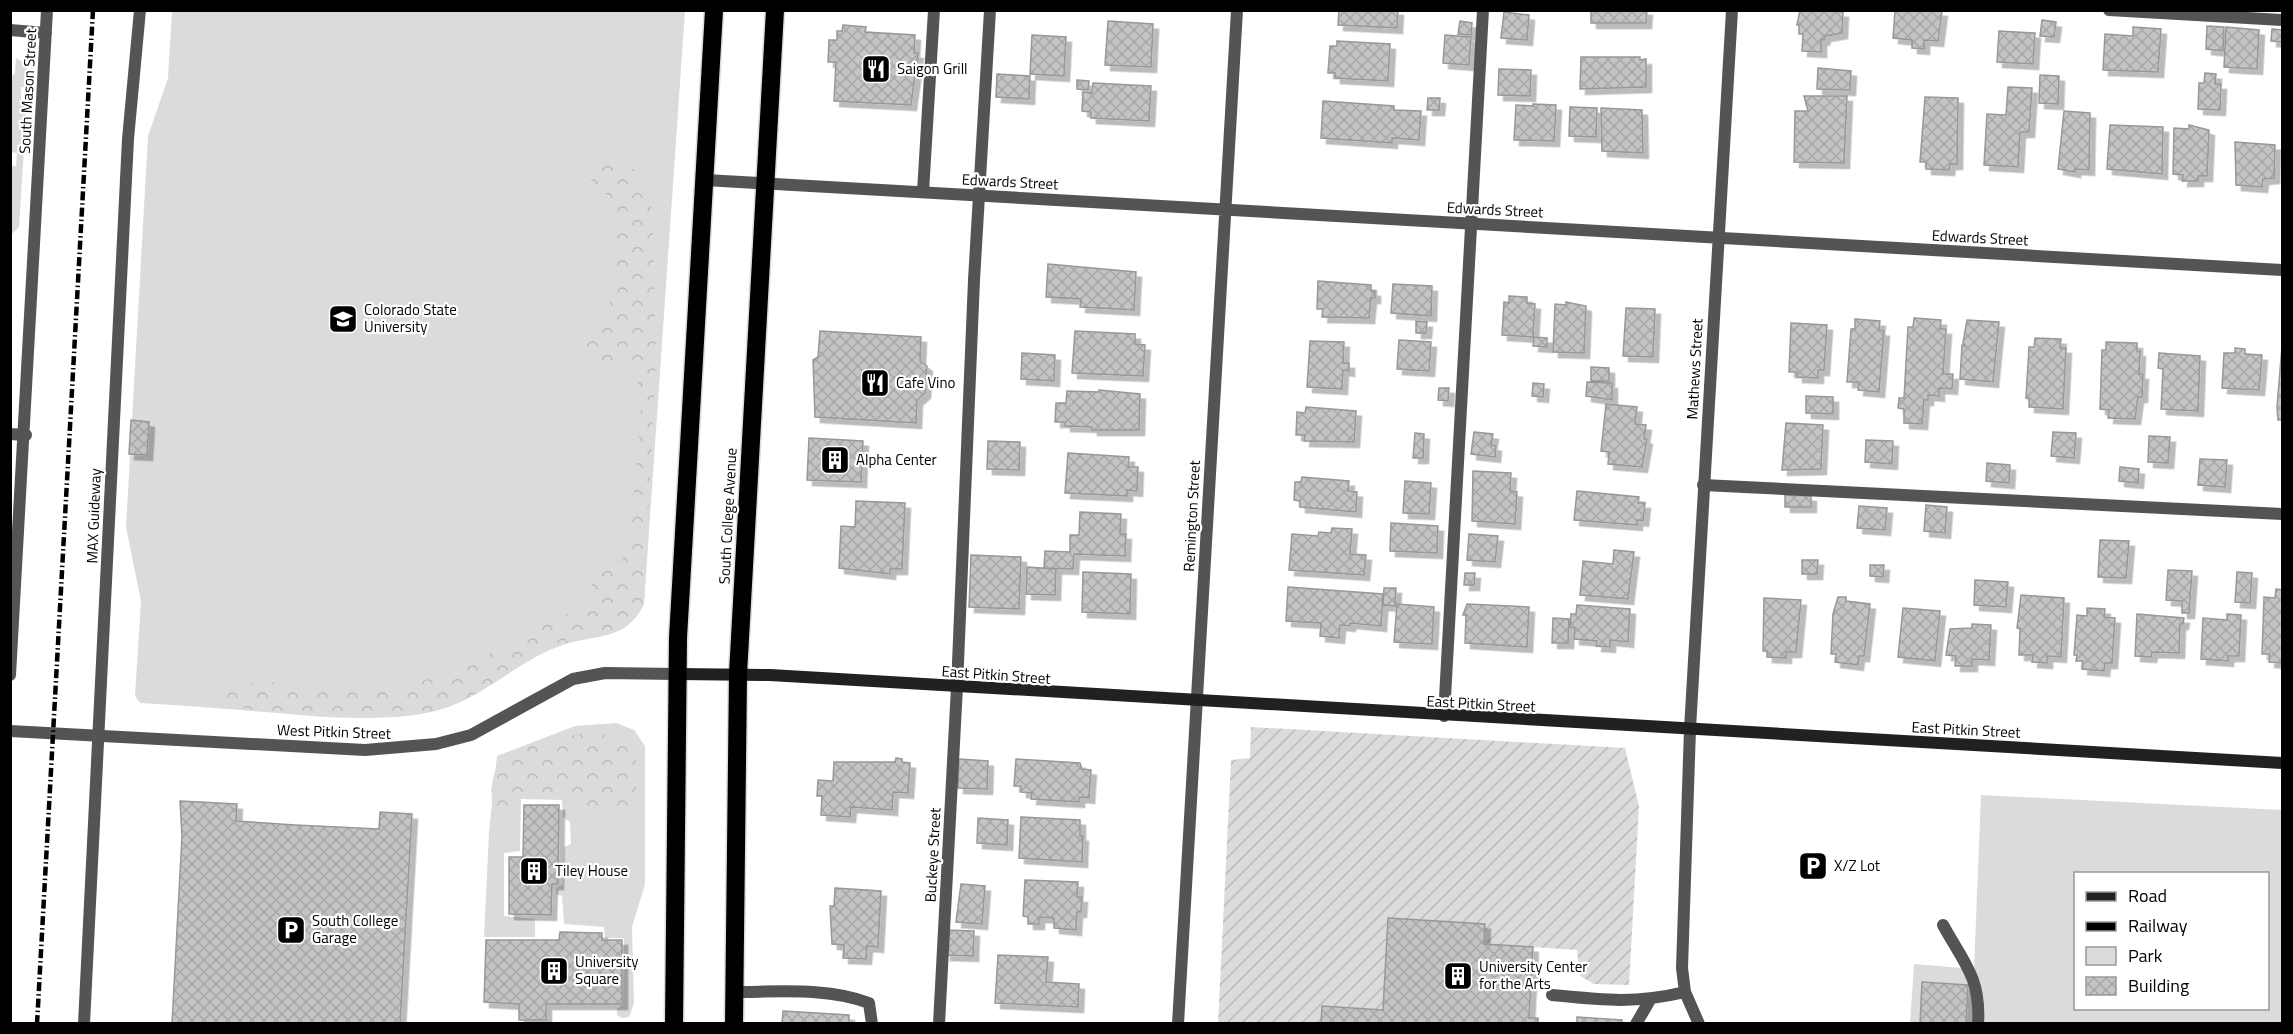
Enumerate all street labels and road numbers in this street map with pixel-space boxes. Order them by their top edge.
street label: South Mason Street [13,27,42,154]
street label: Edwards Street [961,167,1060,196]
street label: Edwards Street [1446,195,1545,224]
street label: Edwards Street [1931,223,2030,252]
street label: Mathews Street [1680,317,1709,420]
street label: South College Avenue [712,447,743,585]
street label: Remington Street [1177,459,1206,572]
street label: MAX Guideway [80,468,107,564]
street label: East Pitkin Street [941,659,1052,690]
street label: East Pitkin Street [1426,689,1537,718]
street label: East Pitkin Street [1911,715,2022,744]
street label: West Pitkin Street [277,718,392,745]
street label: Buckeye Street [919,806,947,903]

